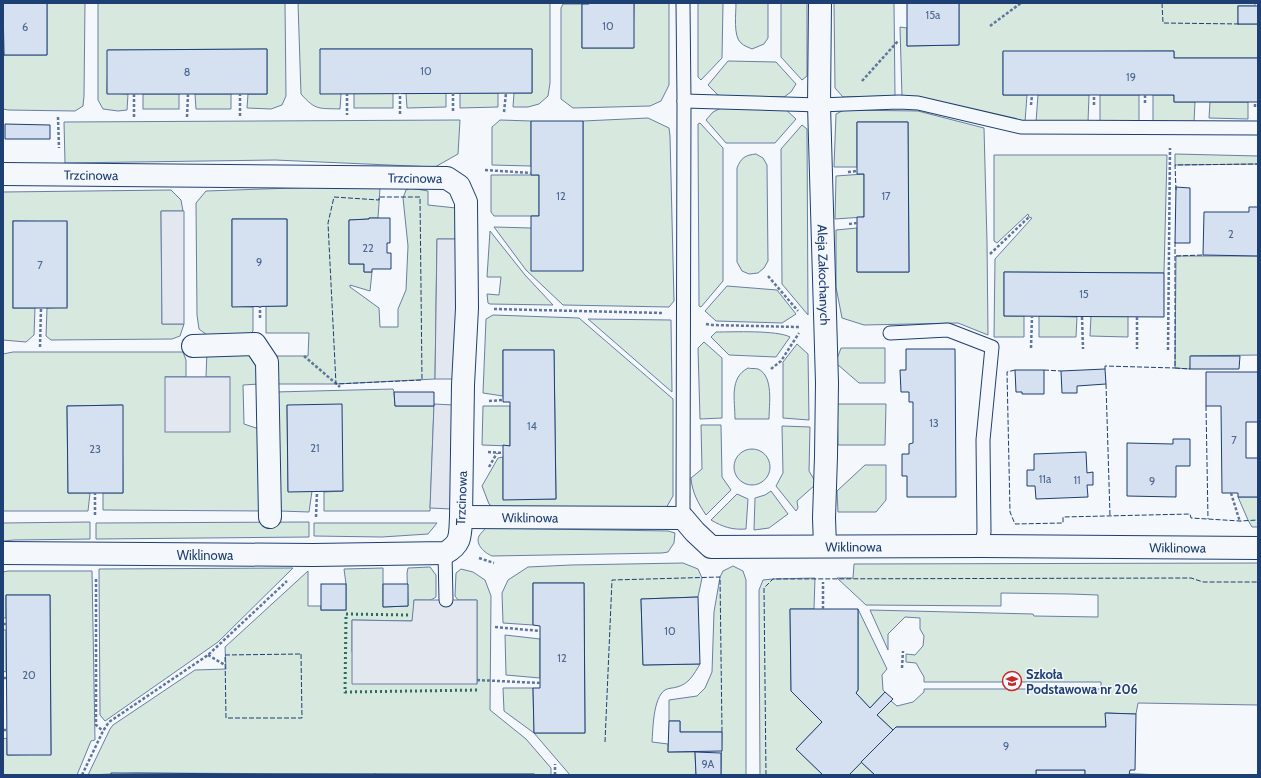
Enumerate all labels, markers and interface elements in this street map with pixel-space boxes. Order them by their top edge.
house number: 15a [926,8,941,22]
house number: 10 [602,19,614,33]
house number: 6 [22,20,28,34]
house number: 10 [420,64,432,78]
house number: 8 [184,65,190,79]
house number: 19 [1126,70,1136,84]
street label: Trzcinowa [64,167,119,183]
street label: Trzcinowa [388,169,443,186]
house number: 12 [556,189,566,203]
house number: 17 [881,189,891,203]
street label: Aleja Zakochanych [814,224,833,326]
house number: 2 [1228,227,1234,241]
house number: 22 [362,241,374,255]
house number: 9 [256,255,262,269]
house number: 7 [37,258,43,272]
house number: 15 [1079,287,1089,301]
house number: 13 [929,416,939,430]
house number: 14 [527,419,538,433]
house number: 7 [1231,433,1237,447]
house number: 21 [310,441,320,455]
house number: 23 [89,442,101,456]
street label: Trzcinowa [452,470,470,526]
house number: 11a [1039,472,1052,486]
house number: 11 [1073,473,1081,487]
house number: 9 [1149,474,1155,488]
street label: Wiklinowa [502,509,559,525]
street label: Wiklinowa [825,538,883,555]
street label: Wiklinowa [1149,539,1207,556]
street label: Wiklinowa [177,547,234,563]
house number: 10 [664,624,676,638]
house number: 12 [557,651,567,665]
place label: Szkoła Podstawowa nr 206 [1026,666,1138,697]
house number: 20 [22,668,36,682]
school or university icon: Szkoła Podstawowa nr 206 [1001,670,1023,692]
house number: 9 [1003,739,1009,753]
house number: 9A [702,757,715,771]

